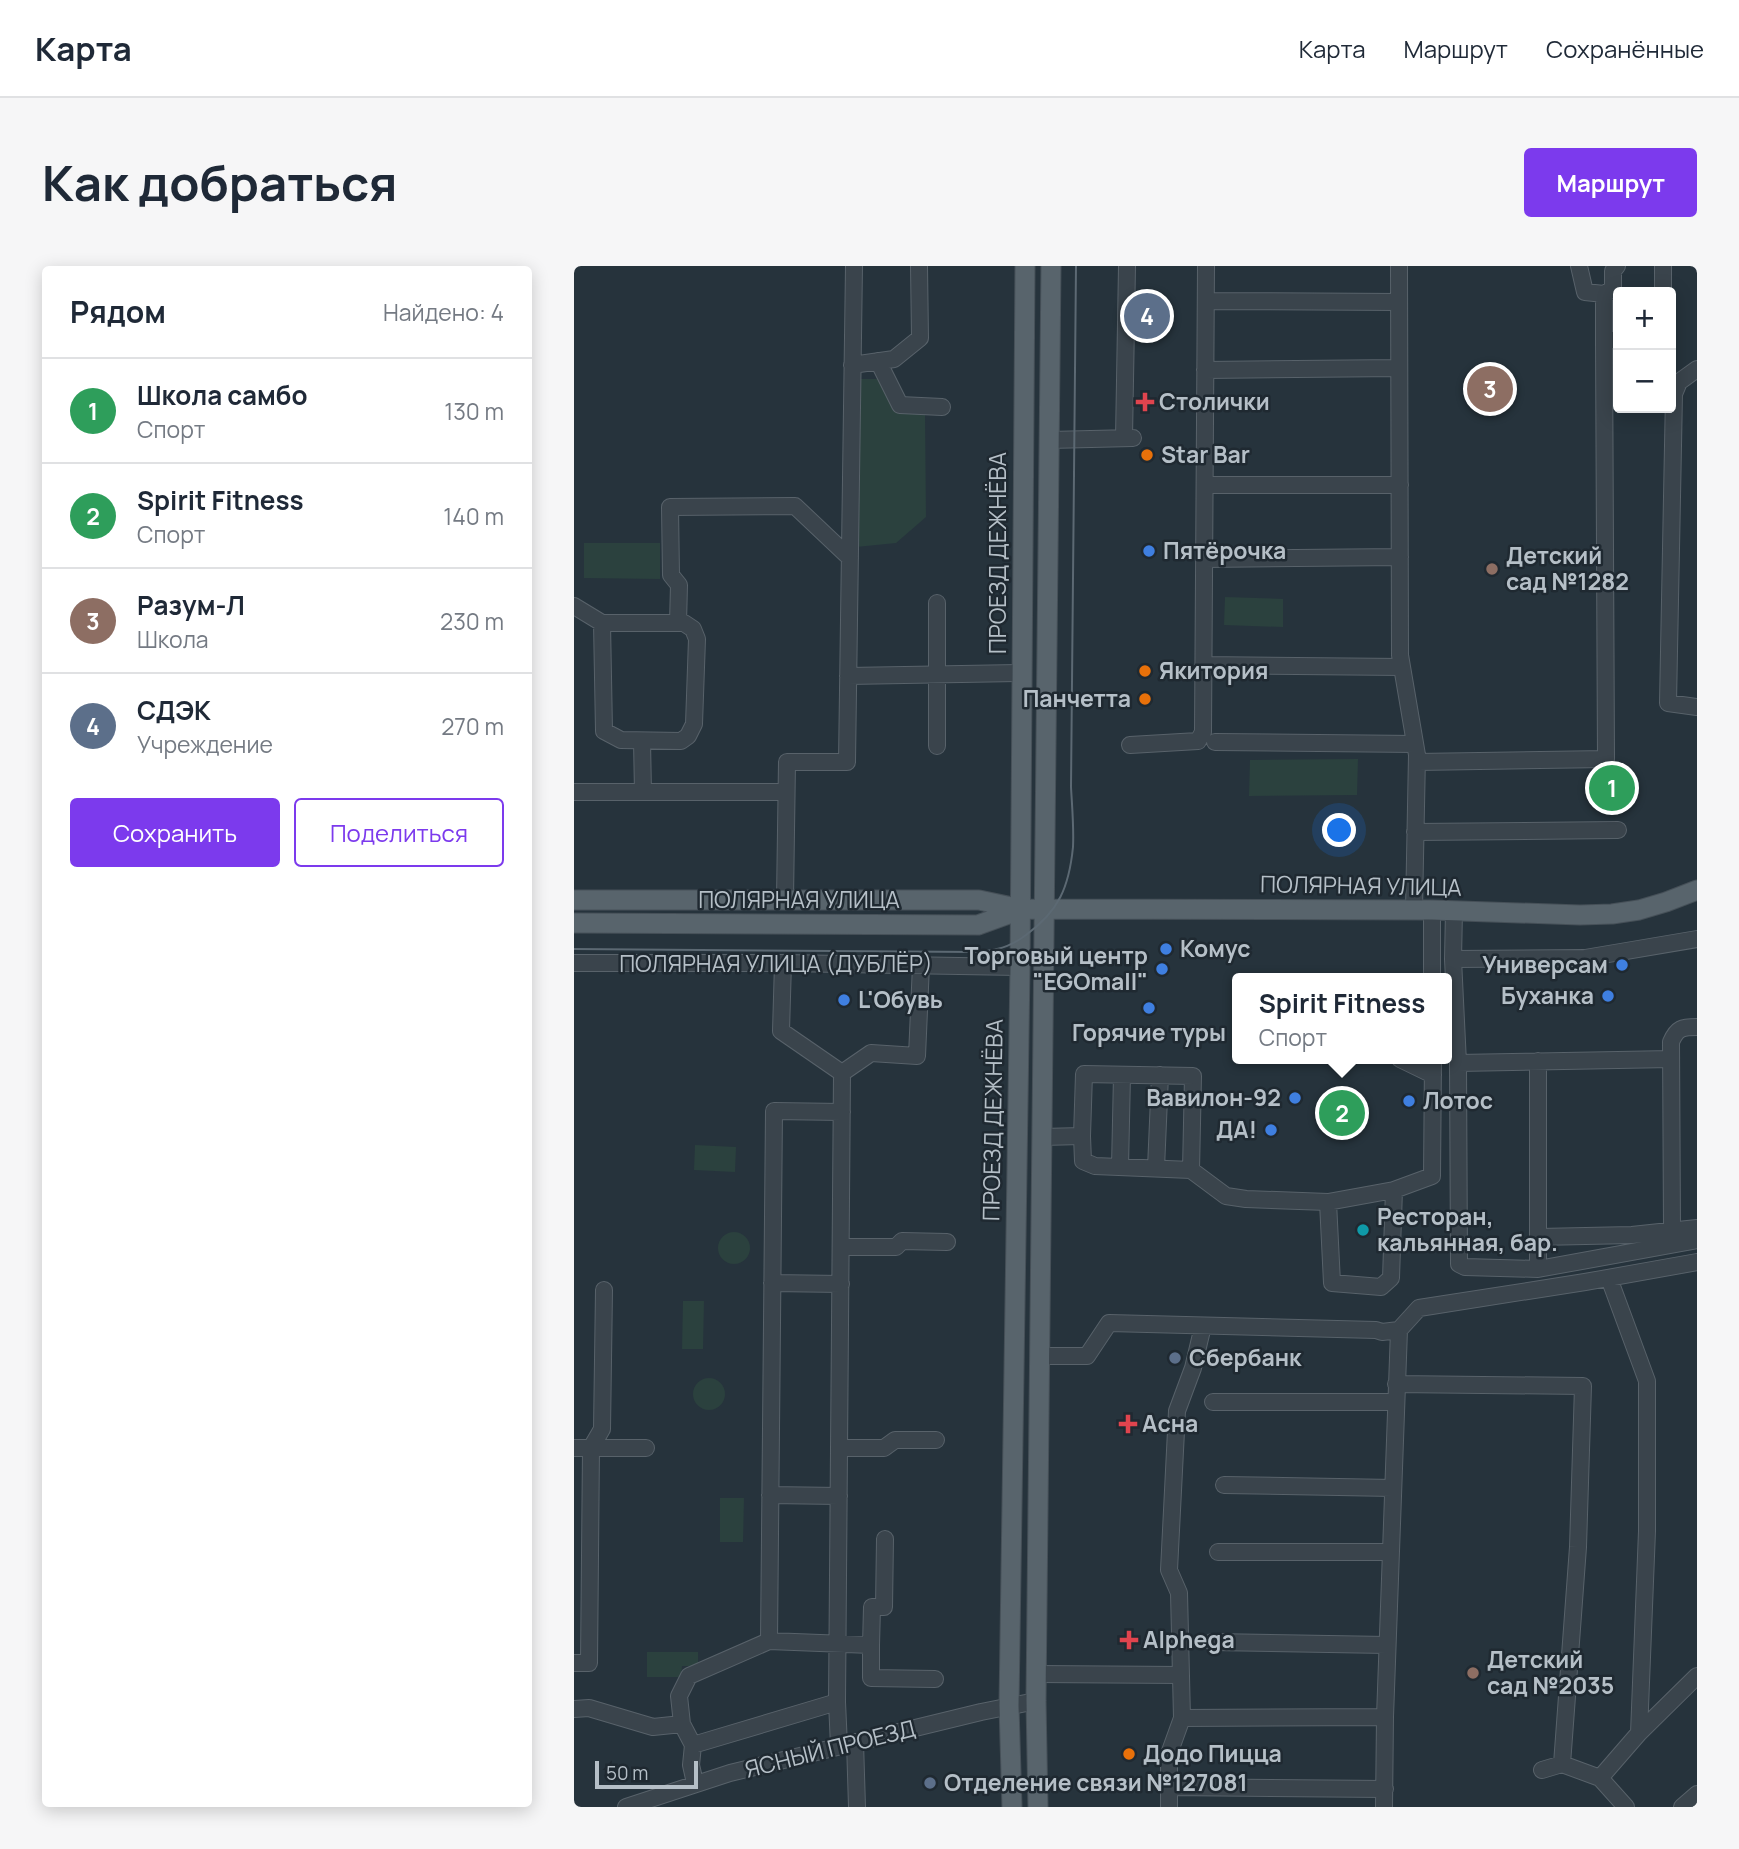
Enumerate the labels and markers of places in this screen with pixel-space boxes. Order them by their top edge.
pin: 4 [1124,290,1170,342]
pin: 3 [1467,363,1513,415]
place label: Столички [1159,385,1270,417]
marker: Столички [1137,394,1153,410]
place label: Star Bar [1161,438,1250,470]
marker: Star Bar [1139,447,1155,463]
place label: Пятёрочка [1163,534,1286,566]
place label: Детский сад №1282 [1506,539,1629,597]
marker: Пятёрочка [1141,543,1157,559]
marker: Детский сад №1282 [1484,561,1500,577]
place label: Якитория [1159,654,1268,686]
marker: Якитория [1137,663,1153,679]
place label: Панчетта [1023,682,1131,714]
marker: Панчетта [1137,691,1153,707]
pin: 1 [1589,762,1635,814]
place label: Комус [1180,932,1250,964]
place label: Торговый центр "EGOmall" [964,939,1148,997]
marker: Комус [1158,941,1174,957]
place label: Универсам [1482,948,1608,980]
marker: Универсам [1614,957,1630,973]
marker: Торговый центр "EGOmall" [1154,961,1170,977]
place label: Буханка [1501,979,1594,1011]
place label: L'Обувь [858,983,943,1015]
marker: Буханка [1600,988,1616,1004]
marker: L'Обувь [836,992,852,1008]
marker: Горячие туры [1141,1000,1157,1016]
place label: Горячие туры [1072,1016,1226,1048]
place label: Вавилон-92 [1146,1081,1281,1113]
place label: Лотос [1423,1084,1493,1116]
pin: 2 [1319,1087,1365,1139]
marker: Вавилон-92 [1287,1090,1303,1106]
marker: Лотос [1401,1093,1417,1109]
place label: ДА! [1216,1113,1257,1145]
marker: ДА! [1263,1122,1279,1138]
place label: Ресторан, кальянная, бар. [1377,1200,1558,1258]
marker: Ресторан, кальянная, бар. [1355,1222,1371,1238]
place label: Сбербанк [1189,1341,1302,1373]
marker: Сбербанк [1167,1350,1183,1366]
place label: Асна [1142,1407,1198,1439]
marker: Асна [1120,1416,1136,1432]
place label: Alphega [1143,1623,1235,1655]
marker: Alphega [1121,1632,1137,1648]
place label: Детский сад №2035 [1487,1643,1614,1701]
marker: Детский сад №2035 [1465,1665,1481,1681]
place label: Додо Пицца [1143,1737,1282,1769]
marker: Додо Пицца [1121,1746,1137,1762]
place label: Отделение связи №127081 [944,1766,1248,1798]
marker: Отделение связи №127081 [922,1775,938,1791]

